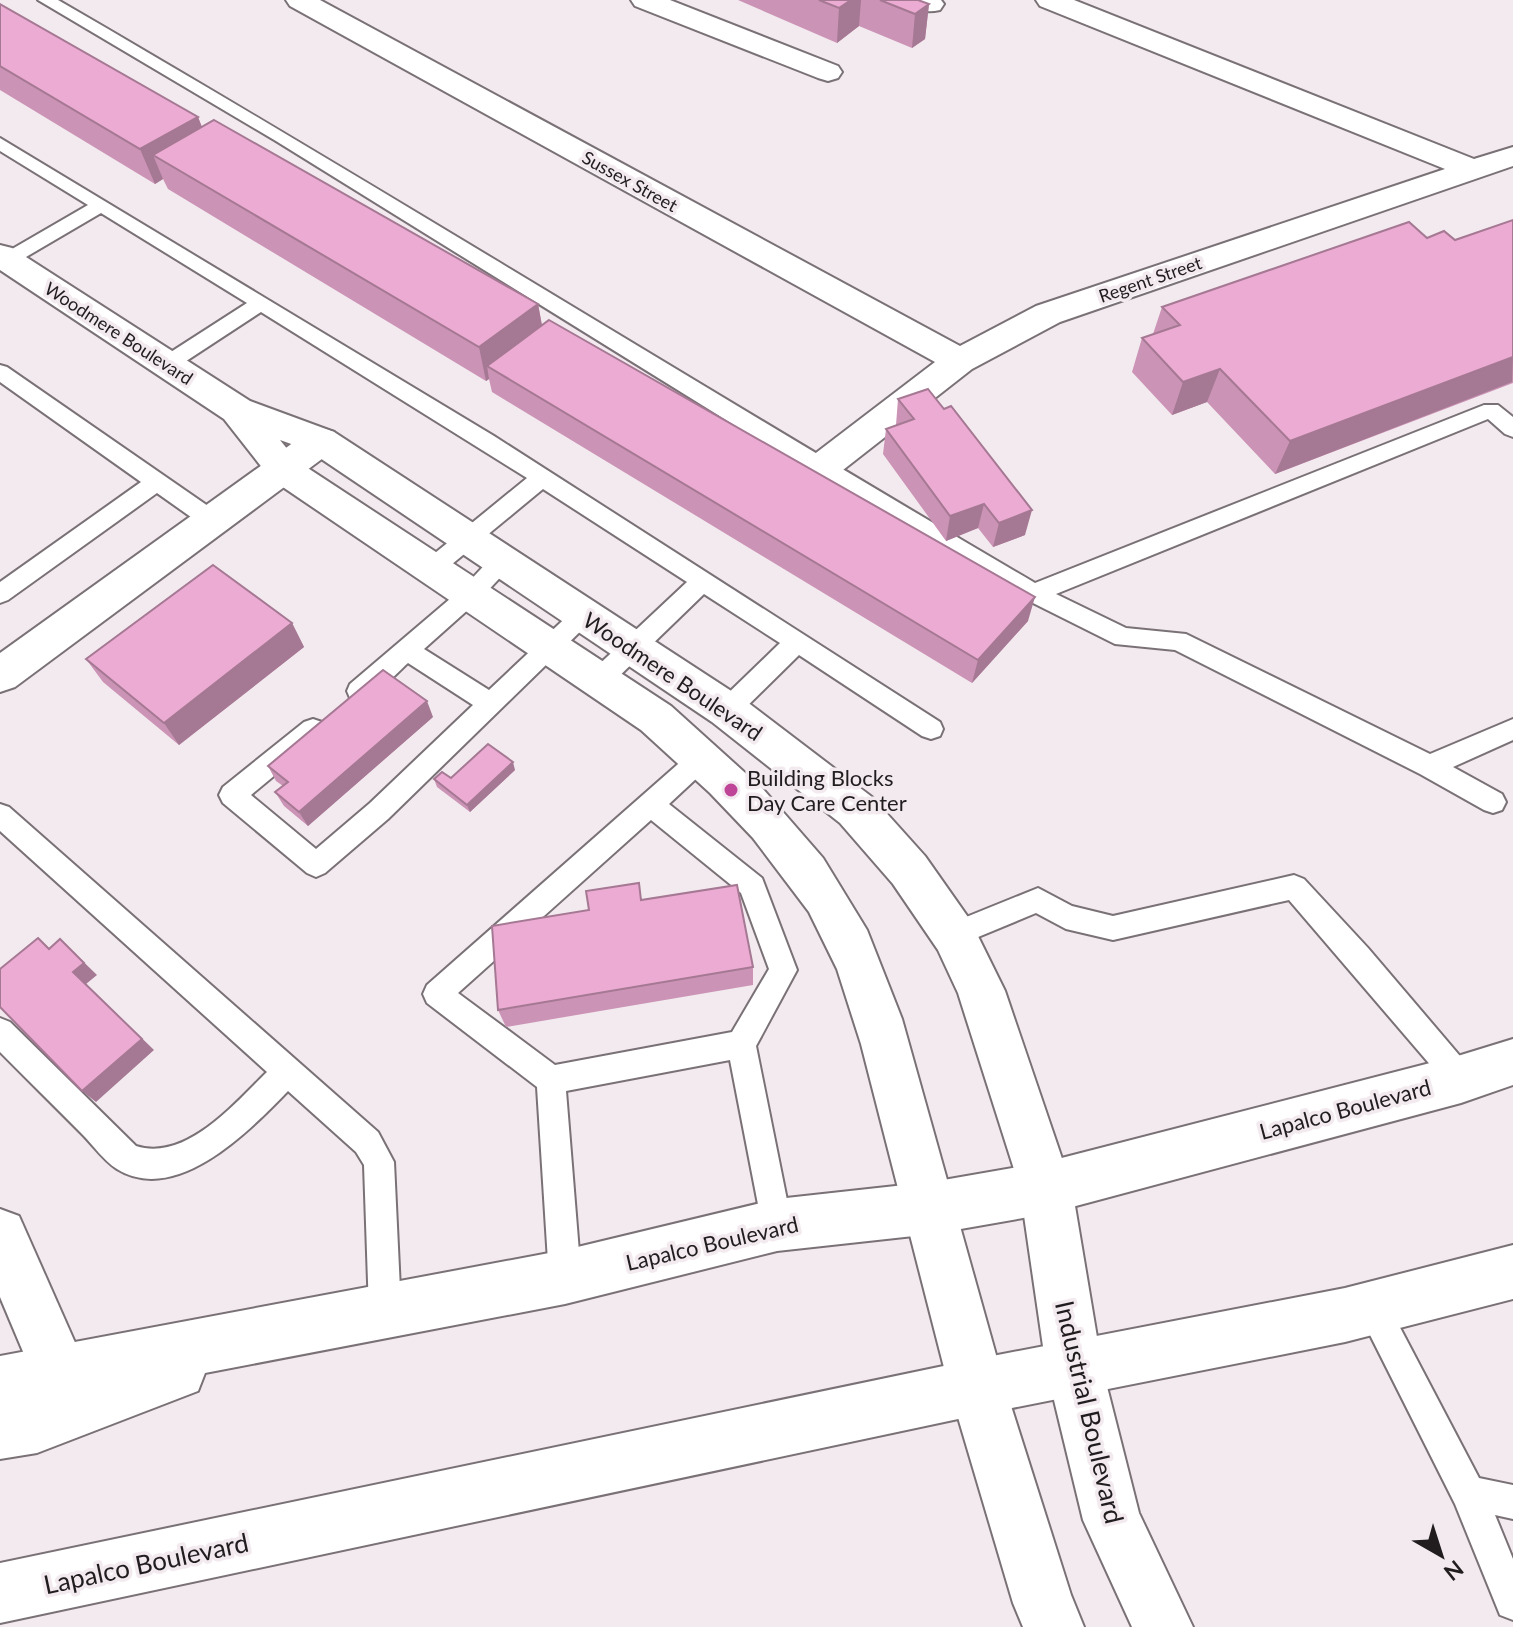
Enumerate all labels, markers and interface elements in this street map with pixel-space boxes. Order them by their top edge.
street label: Sussex Street [579,146,682,216]
street label: Regent Street [1096,251,1205,307]
street label: Woodmere Boulevard [41,277,197,389]
street label: Woodmere Boulevard [578,606,768,746]
place label: Building Blocks Day Care Center [747,764,907,816]
marker: Building Blocks Day Care Center [722,781,740,799]
street label: Lapalco Boulevard [1256,1073,1434,1145]
street label: Lapalco Boulevard [623,1210,801,1276]
street label: Industrial Boulevard [1049,1297,1131,1527]
north arrow [1401,1515,1481,1595]
street label: Lapalco Boulevard [41,1526,251,1600]
text: N [1439,1555,1469,1587]

